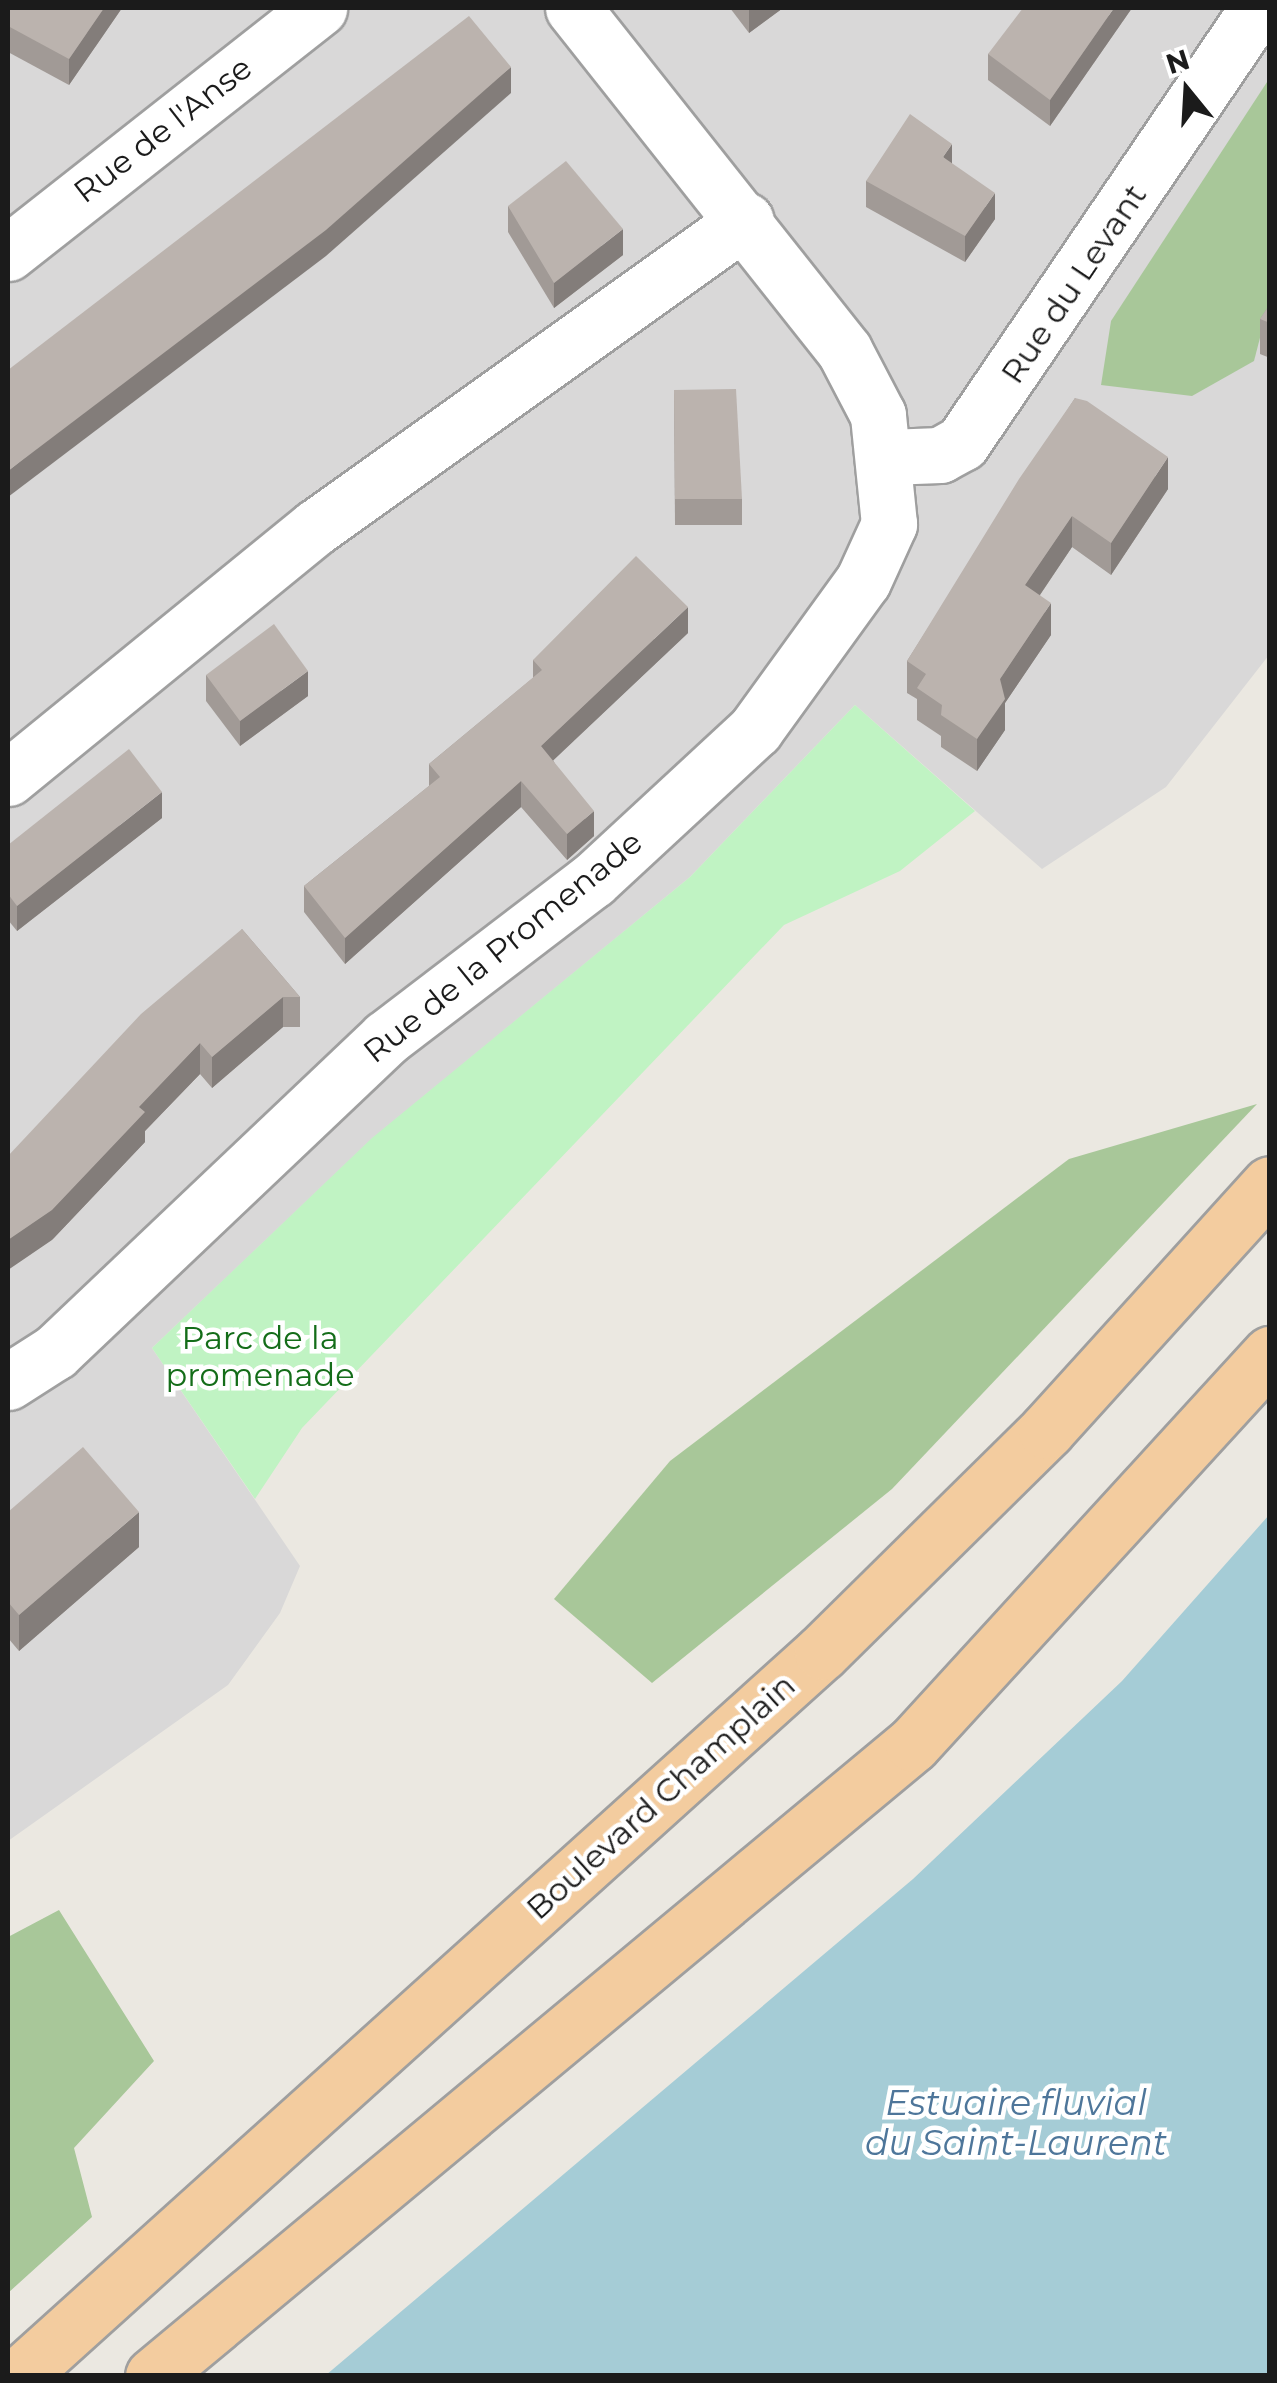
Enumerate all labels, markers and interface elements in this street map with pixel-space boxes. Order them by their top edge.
north arrow [1137,40,1237,140]
text: N [1162,42,1194,81]
street label: Rue de l'Anse [66,49,260,211]
street label: Rue du Levant [993,177,1155,391]
street label: Rue de la Promenade [356,823,650,1071]
park label: Parc de la promenade [165,1320,355,1395]
street label: Boulevard Champlain [519,1666,803,1928]
water label: Estuaire fluvial du Saint-Laurent [865,2082,1167,2164]

